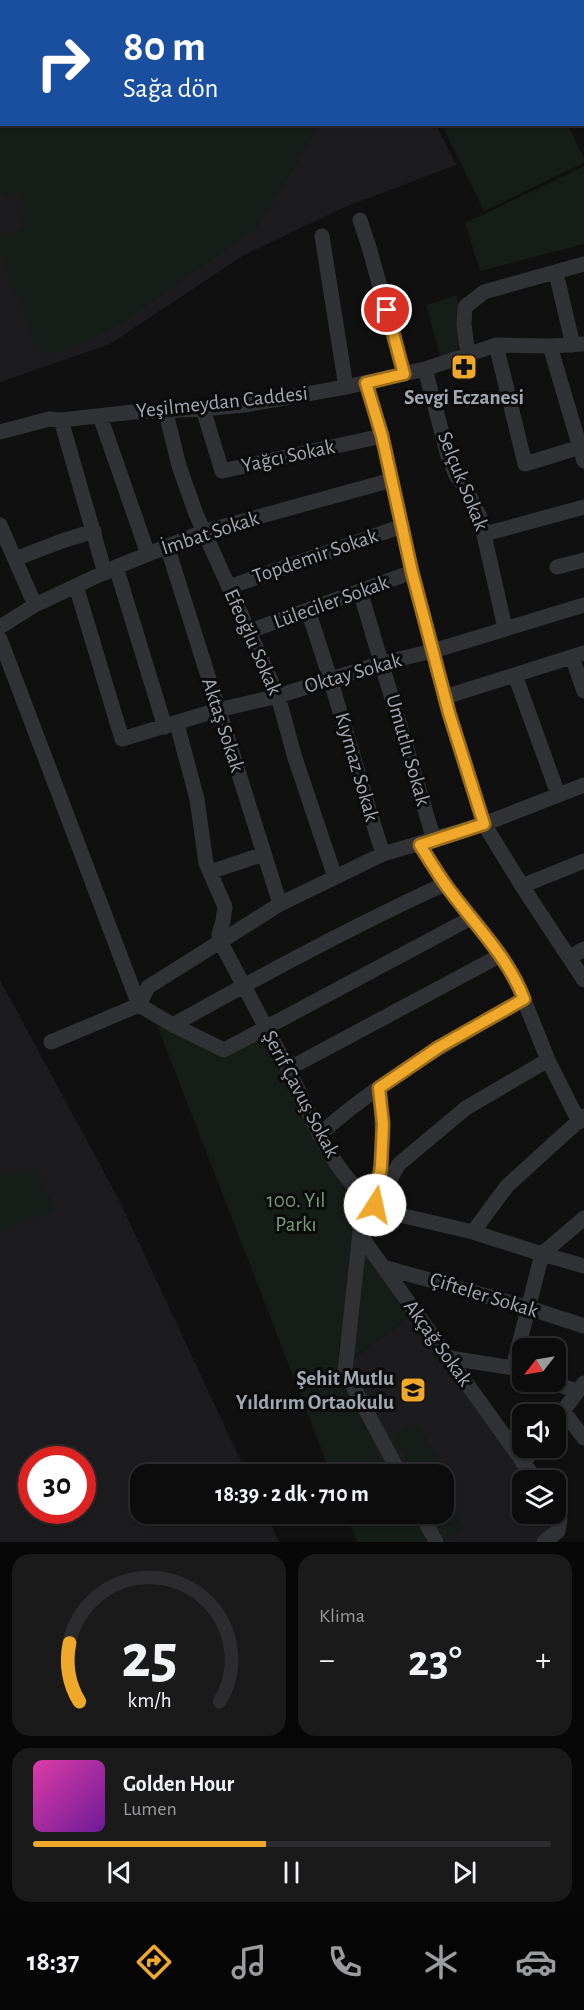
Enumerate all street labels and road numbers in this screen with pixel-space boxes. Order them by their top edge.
street label: Yeşilmeydan Caddesi [135,383,309,421]
street label: Selçuk Sokak [434,429,492,534]
street label: Yağcı Sokak [240,436,337,476]
street label: İmbat Sokak [158,506,262,559]
street label: Topdemir Sokak [250,525,381,587]
street label: Lüleciler Sokak [271,571,392,633]
street label: Efeoğlu Sokak [220,586,286,698]
street label: Oktay Sokak [302,649,404,697]
street label: Aktaş Sokak [198,675,248,775]
street label: Umutlu Sokak [382,692,434,808]
street label: Kıymaz Sokak [331,710,383,824]
street label: Şerif Çavuş Sokak [259,1027,343,1161]
street label: Çifteler Sokak [427,1269,541,1322]
street label: Akçağ Sokak [400,1296,476,1390]

